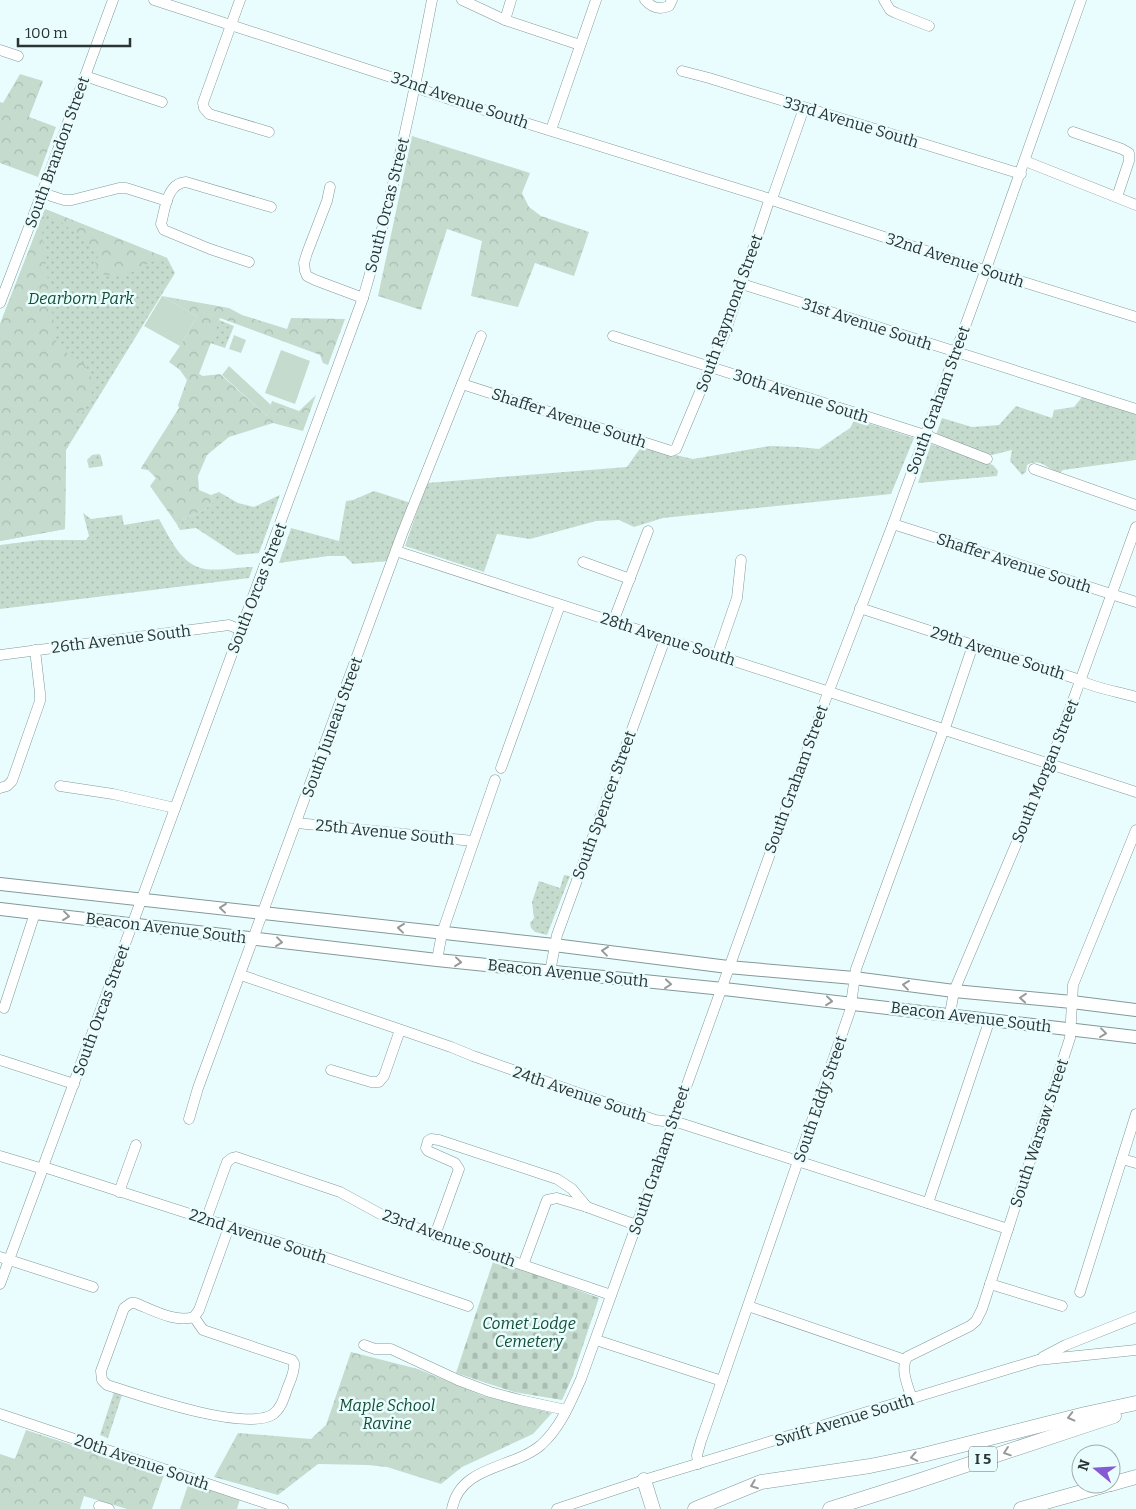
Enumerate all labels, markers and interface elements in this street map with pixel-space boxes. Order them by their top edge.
scale bar [18,15,130,47]
text: 100 m [25,24,68,42]
street label: 32nd Avenue South [389,68,531,132]
street label: South Brandon Street [21,73,93,230]
street label: 33rd Avenue South [781,92,921,152]
street label: South Orcas Street [361,135,413,274]
street label: 32nd Avenue South [883,229,1027,291]
street label: South Raymond Street [692,231,766,395]
park label: Dearborn Park [28,289,134,308]
street label: 31st Avenue South [799,294,935,354]
street label: South Graham Street [902,323,974,477]
street label: 30th Avenue South [731,365,871,427]
street label: Shaffer Avenue South [489,384,649,452]
street label: South Orcas Street [223,520,291,656]
street label: Shaffer Avenue South [934,529,1094,597]
street label: 28th Avenue South [598,608,738,670]
street label: 26th Avenue South [50,621,192,657]
street label: 29th Avenue South [928,622,1068,684]
street label: South Juneau Street [298,654,366,800]
street label: South Morgan Street [1007,696,1083,846]
street label: South Graham Street [760,702,832,856]
street label: South Spencer Street [568,728,640,882]
street label: 25th Avenue South [315,815,455,849]
one-way arrow [218,903,226,914]
street label: Beacon Avenue South [85,909,247,947]
one-way arrow [62,911,70,921]
one-way arrow [397,923,405,934]
one-way arrow [276,936,284,947]
street label: South Orcas Street [68,942,134,1078]
one-way arrow [601,946,609,957]
street label: Beacon Avenue South [487,955,649,991]
one-way arrow [454,956,462,967]
one-way arrow [664,978,672,989]
one-way arrow [901,980,909,991]
one-way arrow [1019,992,1027,1003]
one-way arrow [826,995,834,1006]
street label: Beacon Avenue South [890,998,1052,1036]
one-way arrow [1099,1027,1107,1038]
street label: South Eddy Street [789,1033,851,1165]
street label: South Warsaw Street [1006,1056,1072,1210]
street label: 24th Avenue South [511,1062,650,1126]
street label: South Graham Street [624,1083,694,1237]
street label: 22nd Avenue South [187,1205,329,1267]
street label: 23rd Avenue South [380,1205,518,1271]
park label: Comet Lodge Cemetery [482,1314,576,1351]
street label: Swift Avenue South [772,1390,916,1450]
park label: Maple School Ravine [339,1396,435,1433]
one-way arrow [1067,1411,1076,1422]
street label: 20th Avenue South [72,1430,212,1494]
north arrow [1071,1444,1121,1494]
road number: I 5 [969,1446,997,1472]
one-way arrow [1003,1446,1012,1456]
one-way arrow [909,1452,918,1462]
text: N [1074,1457,1094,1473]
one-way arrow [750,1479,759,1489]

